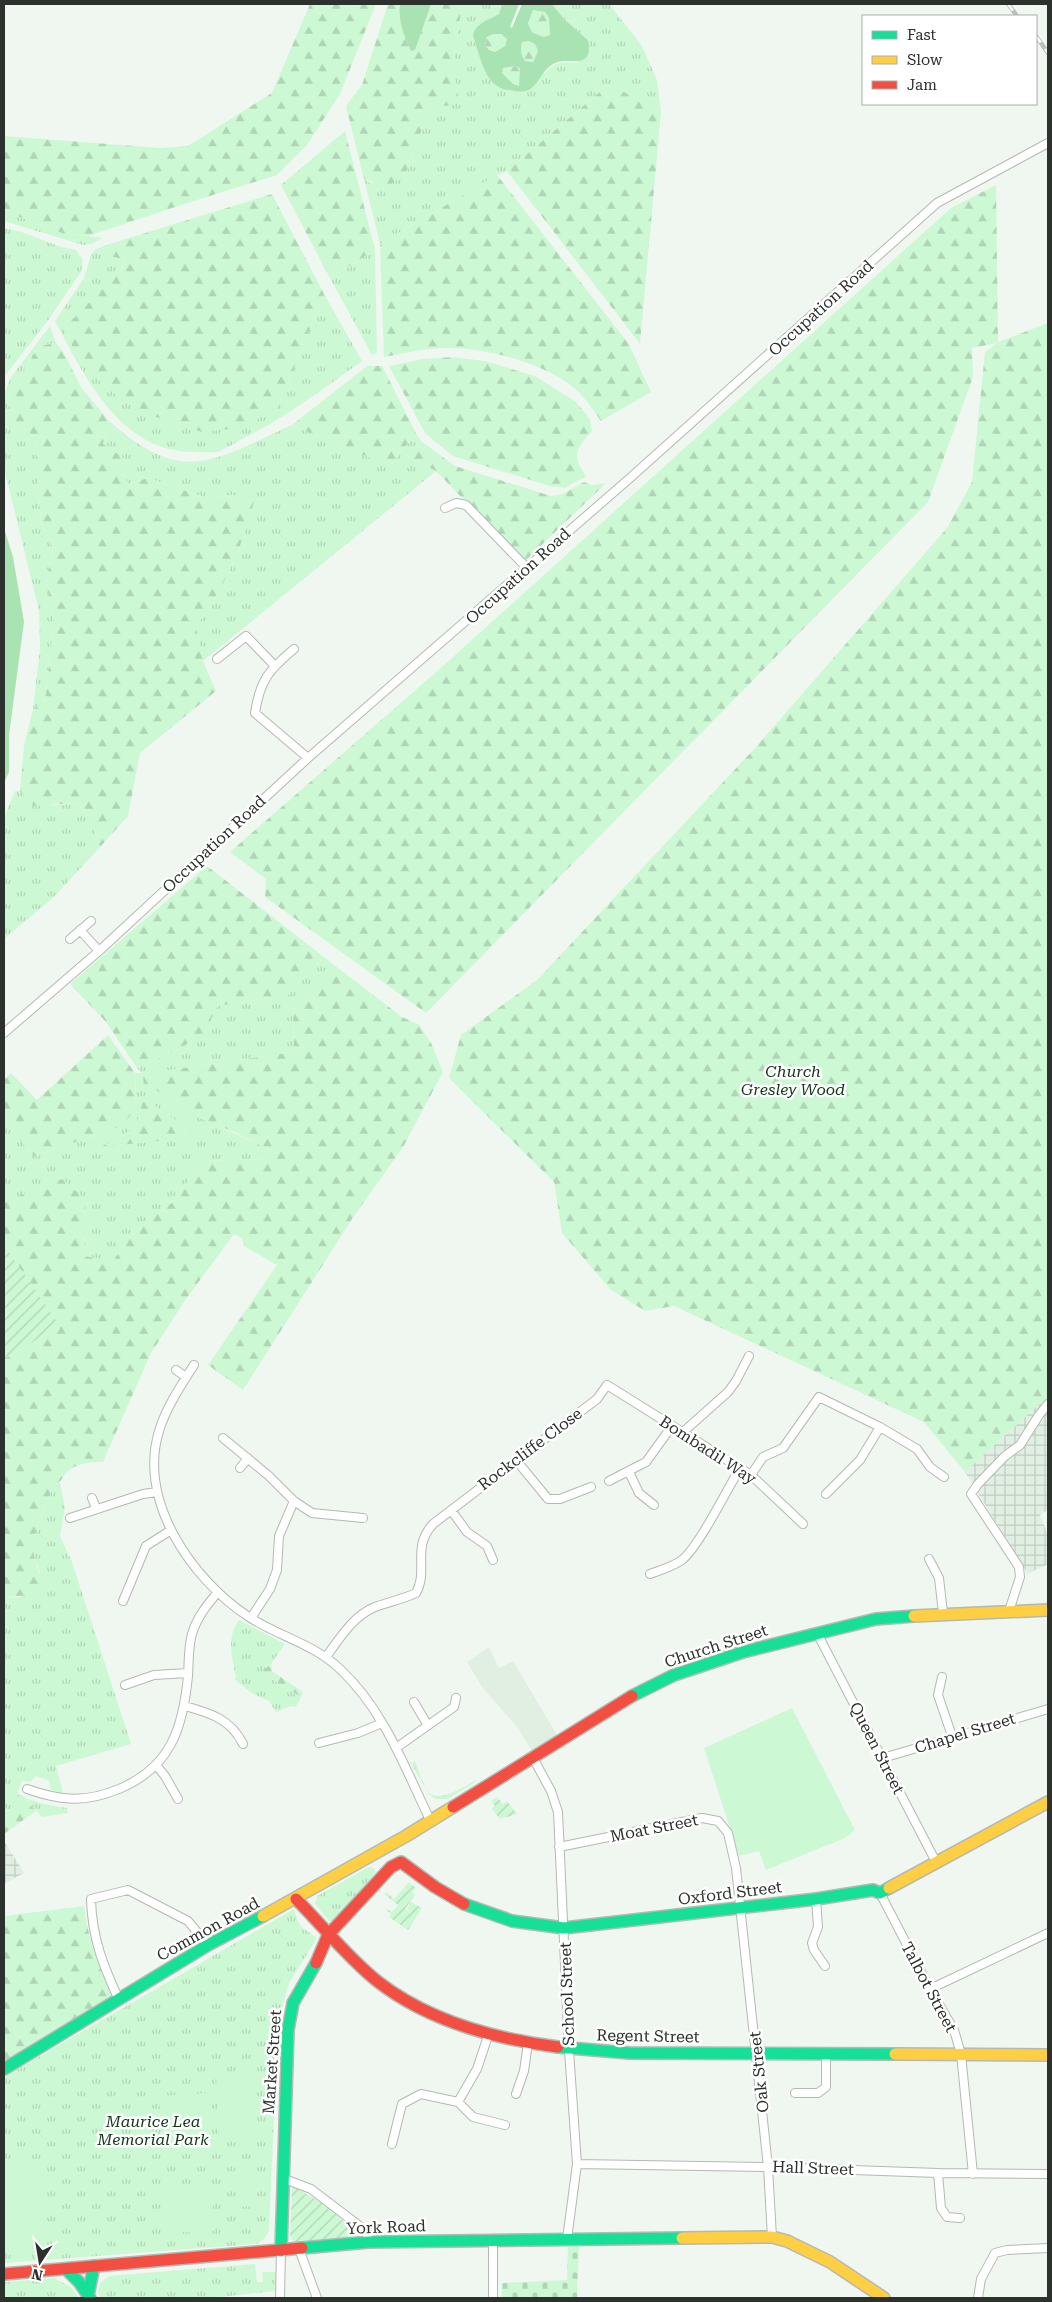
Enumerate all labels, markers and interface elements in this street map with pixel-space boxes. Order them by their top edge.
legend [862,15,1037,105]
text: Fast [907,26,937,44]
text: Slow [907,51,943,69]
text: Jam [907,76,937,94]
street label: Occupation Road [765,256,877,360]
street label: Occupation Road [462,524,574,628]
street label: Occupation Road [158,791,270,897]
park label: Church Gresley Wood [741,1062,845,1099]
street label: Rockcliffe Close [474,1404,586,1494]
street label: Bombadil Way [656,1412,760,1489]
street label: Church Street [662,1620,770,1672]
street label: Queen Street [846,1699,908,1797]
street label: Chapel Street [912,1709,1018,1757]
street label: Moat Street [608,1810,700,1846]
street label: Oxford Street [677,1877,783,1909]
street label: Common Road [154,1893,262,1965]
street label: Talbot Street [897,1939,961,2035]
street label: School Street [556,1942,578,2046]
street label: Market Street [259,2009,285,2115]
street label: Regent Street [596,2026,700,2046]
street label: Oak Street [745,2030,773,2114]
park label: Maurice Lea Memorial Park [96,2112,209,2149]
street label: Hall Street [772,2157,854,2179]
street label: York Road [346,2216,426,2238]
north arrow [15,2237,65,2287]
text: N [30,2266,44,2284]

